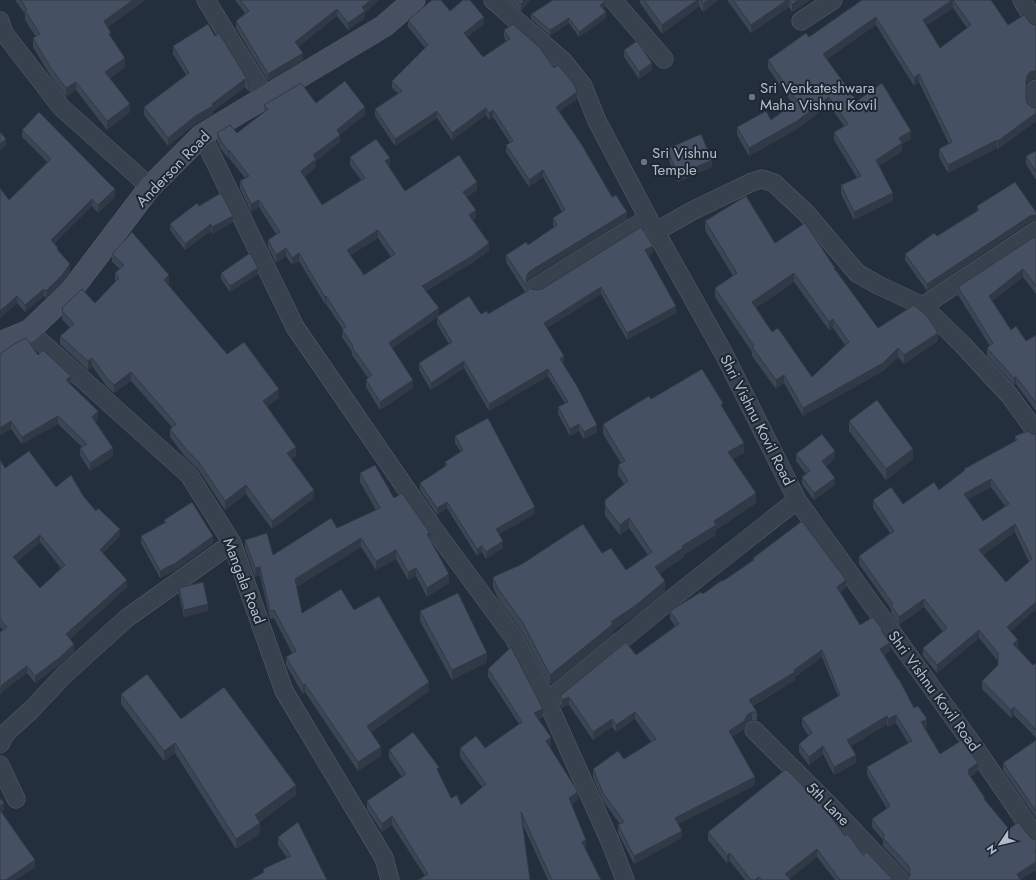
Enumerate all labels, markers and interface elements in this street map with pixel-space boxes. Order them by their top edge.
place label: Sri Venkateshwara Maha Vishnu Kovil [760,77,877,116]
marker: Sri Venkateshwara Maha Vishnu Kovil [747,92,757,102]
street label: Anderson Road [131,126,215,212]
place label: Sri Vishnu Temple [652,142,717,181]
marker: Sri Vishnu Temple [639,157,649,167]
street label: Shri Vishnu Kovil Road [714,351,800,489]
street label: Mangala Road [218,535,270,627]
street label: Shri Vishnu Kovil Road [883,626,985,756]
street label: 5th Lane [801,777,855,831]
north arrow [980,824,1020,864]
text: N [983,842,1001,858]

